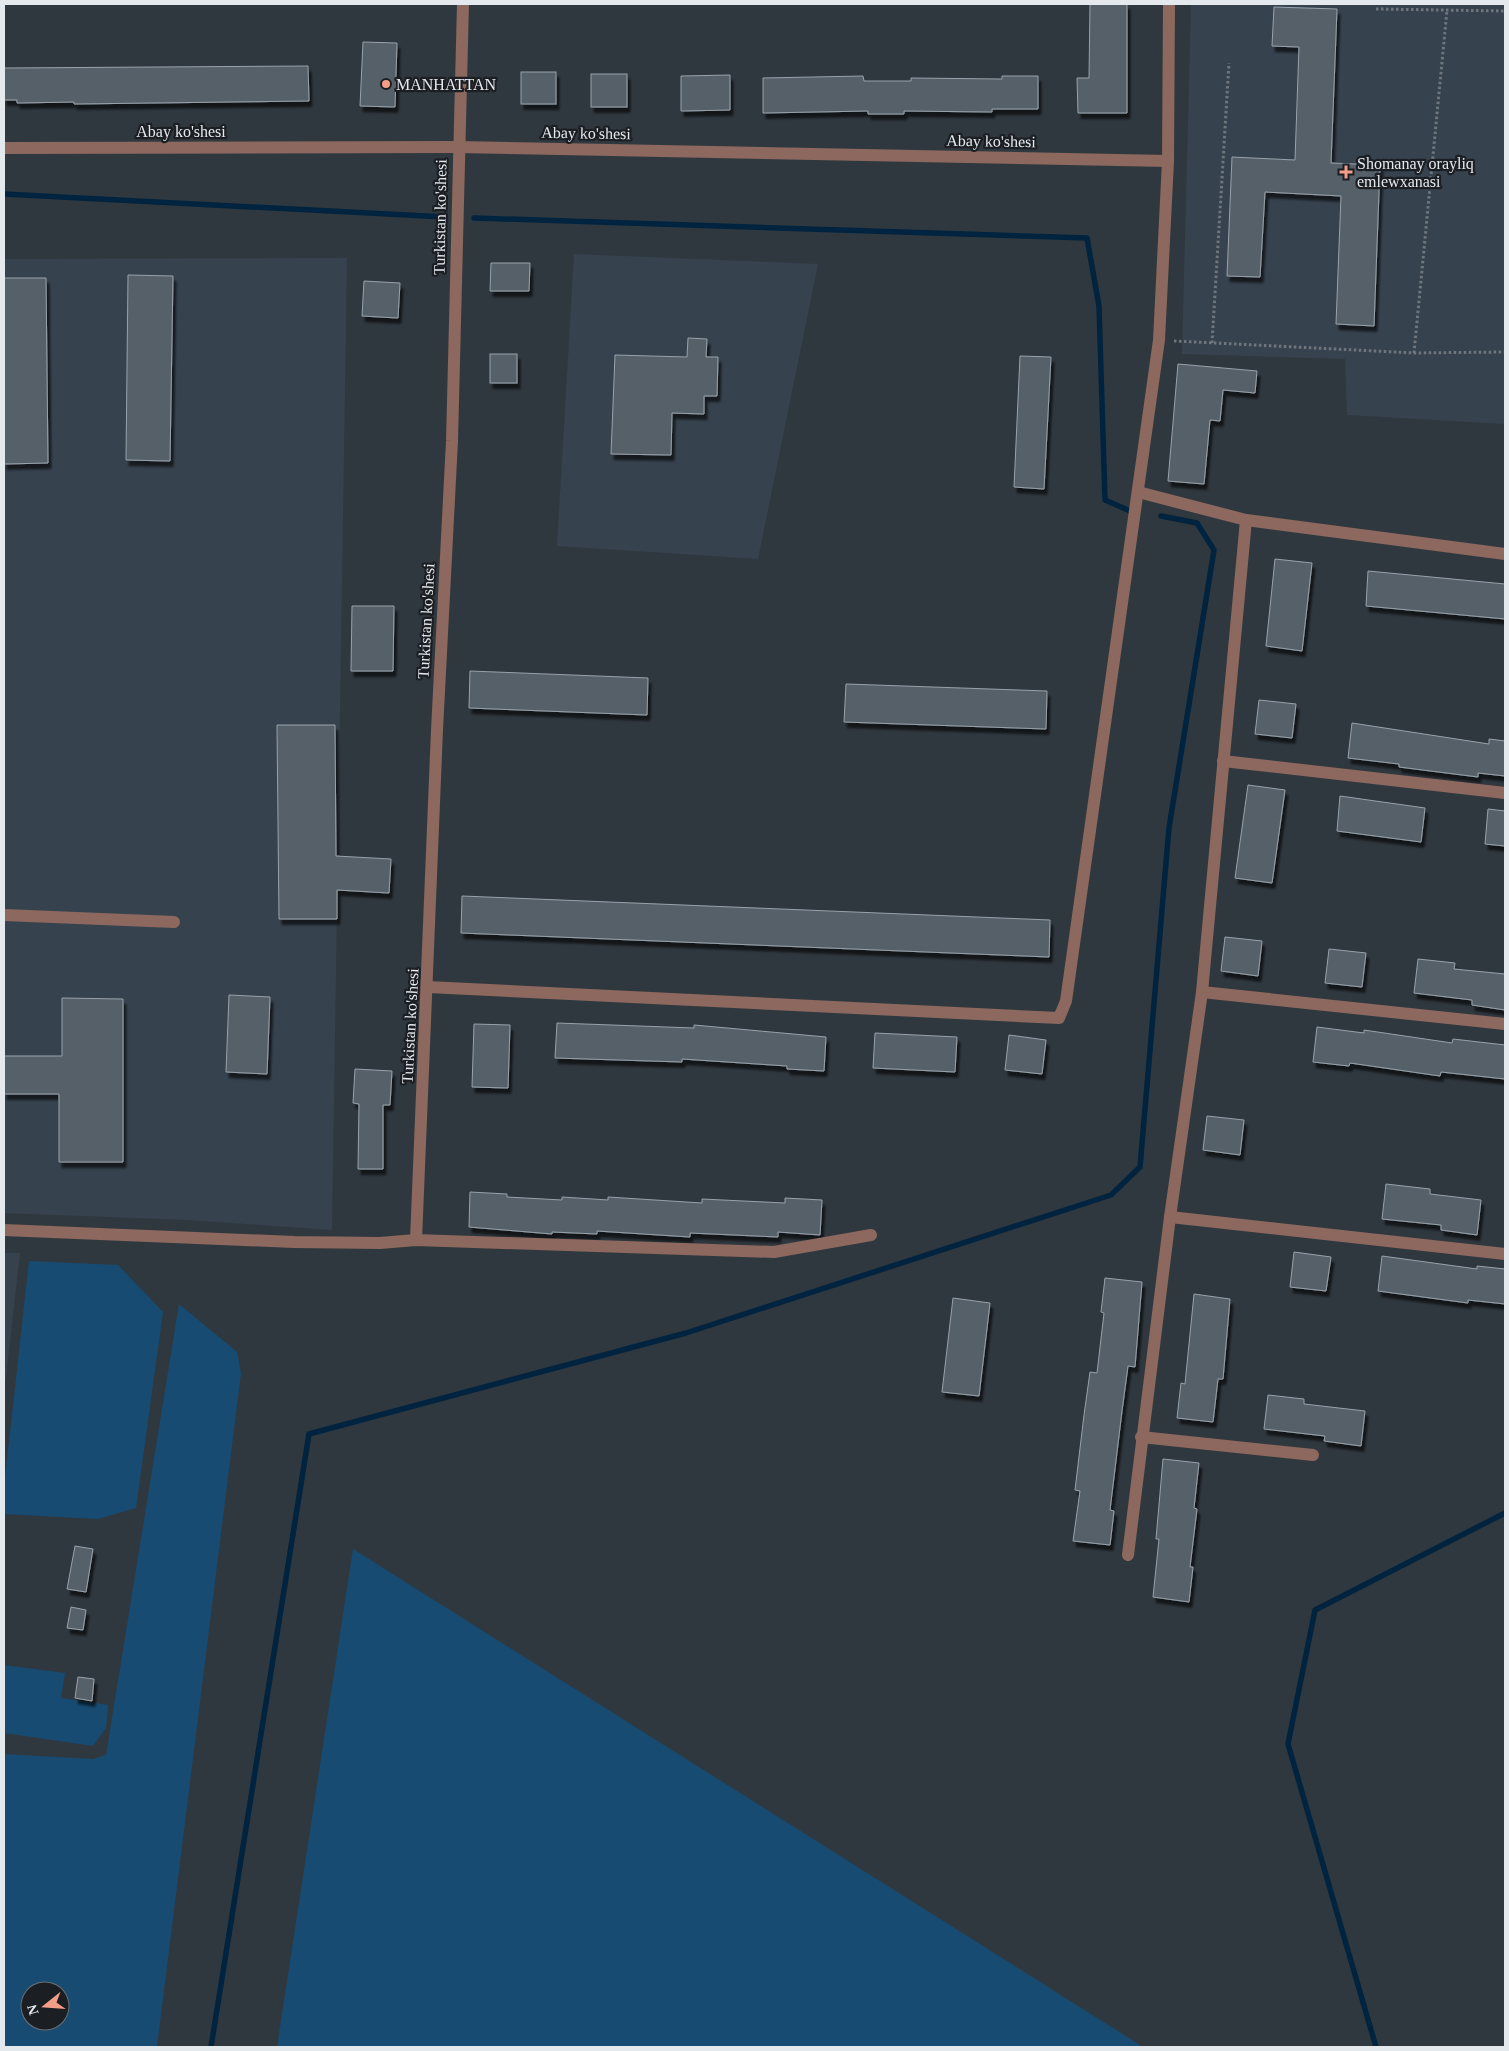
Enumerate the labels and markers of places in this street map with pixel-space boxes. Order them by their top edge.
place label: MANHATTAN [396,76,496,93]
marker: MANHATTAN [380,78,392,90]
place label: Shomanay orayliq emlewxanasi [1357,155,1474,190]
marker: Shomanay orayliq emlewxanasi [1339,165,1353,179]

